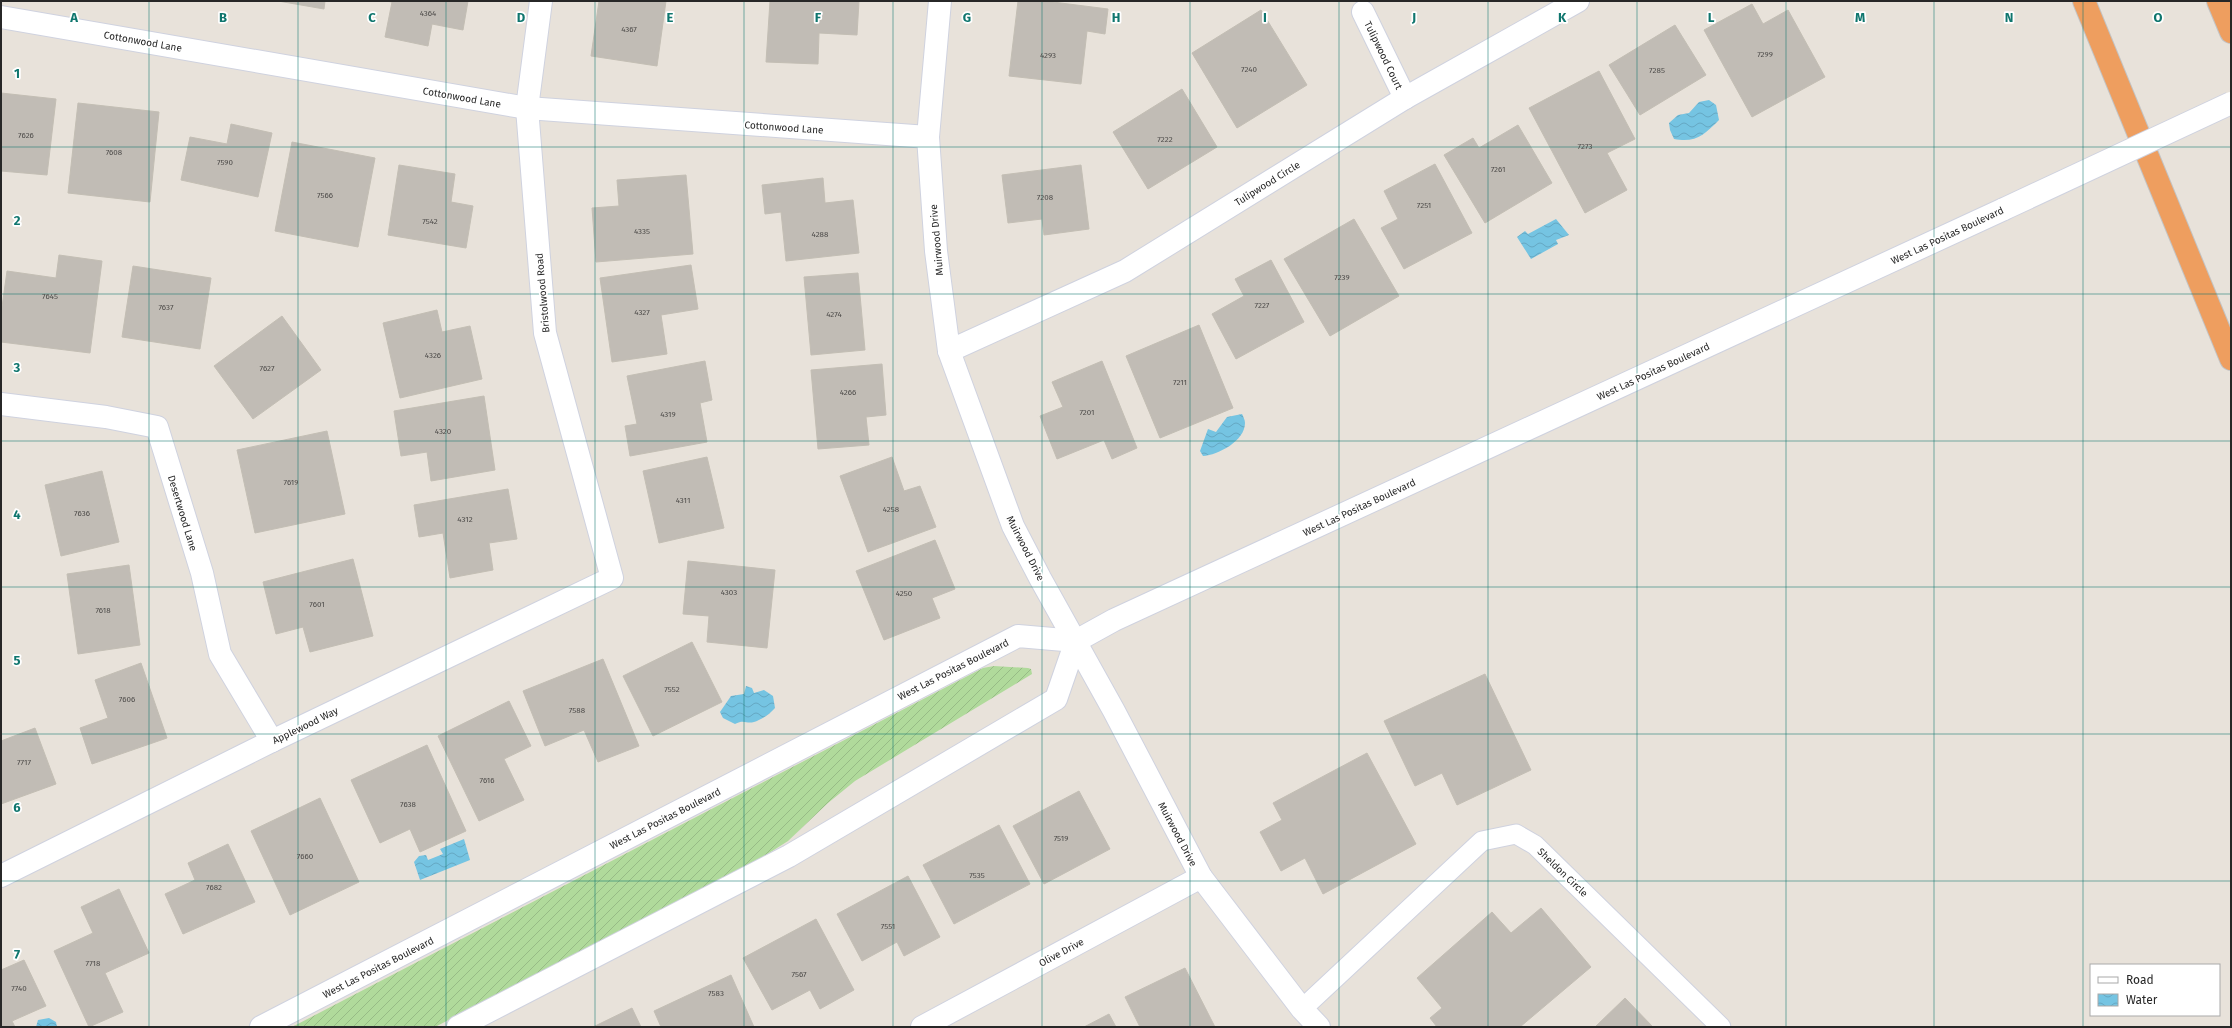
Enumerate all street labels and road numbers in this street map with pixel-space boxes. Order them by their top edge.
street label: Tulipwood Court [1361,19,1405,92]
street label: Cottonwood Lane [103,29,183,55]
street label: Cottonwood Lane [422,85,502,111]
street label: Cottonwood Lane [744,119,824,137]
street label: Tulipwood Circle [1233,159,1302,209]
street label: Muirwood Drive [928,204,946,276]
street label: West Las Positas Boulevard [1889,204,2006,267]
street label: Bristolwood Road [534,252,552,333]
street label: West Las Positas Boulevard [1595,340,1712,403]
street label: Desertwood Lane [165,474,199,553]
street label: West Las Positas Boulevard [1301,476,1418,539]
street label: Muirwood Drive [1004,514,1047,583]
street label: West Las Positas Boulevard [896,637,1011,703]
street label: Applewood Way [271,705,340,747]
street label: West Las Positas Boulevard [608,786,723,852]
street label: Muirwood Drive [1155,800,1199,869]
street label: Sheldon Circle [1535,846,1590,900]
street label: West Las Positas Boulevard [321,935,436,1001]
street label: Olive Drive [1037,936,1086,970]

